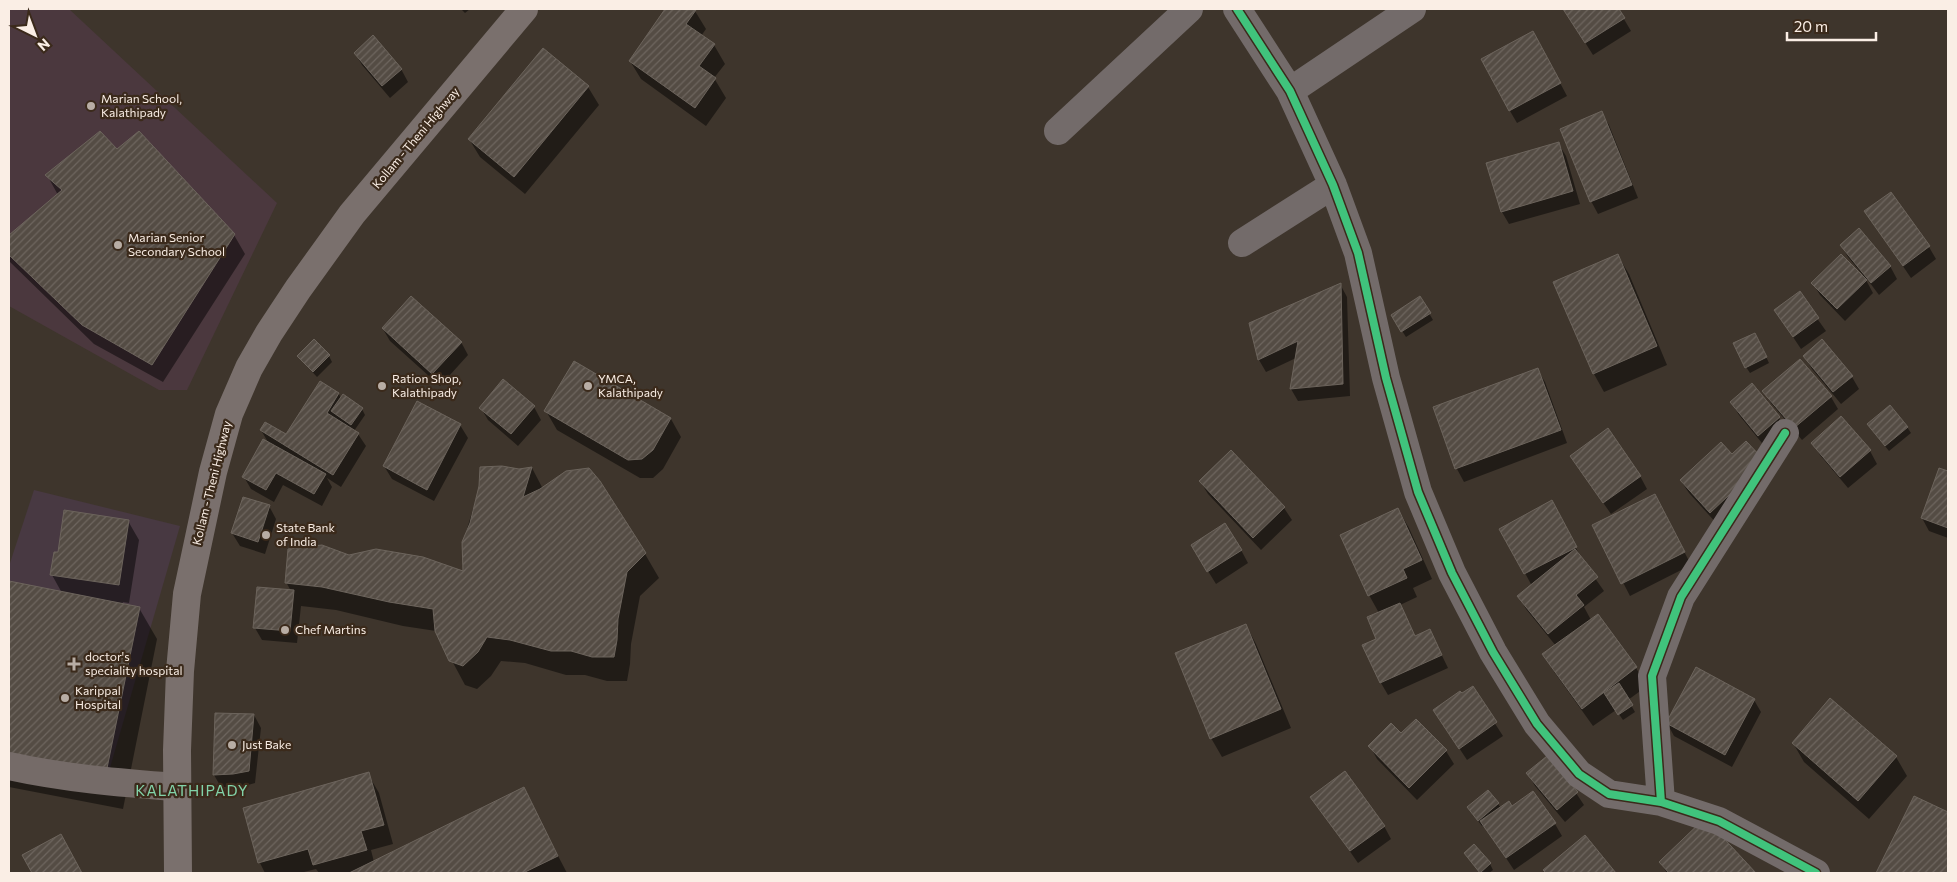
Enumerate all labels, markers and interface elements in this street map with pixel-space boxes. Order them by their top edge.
north arrow [10,10,60,60]
scale bar [1787,10,1876,42]
text: 20 m [1794,17,1828,35]
text: N [34,35,54,55]
street label: Kollam - Theni Highway [369,84,462,191]
place label: Marian School, Kalathipady [101,91,182,119]
marker: Marian School, Kalathipady [85,100,97,112]
place label: Marian Senior Secondary School [128,230,225,258]
marker: Marian Senior Secondary School [112,239,124,251]
place label: Ration Shop, Kalathipady [392,371,462,399]
place label: YMCA, Kalathipady [598,371,663,399]
marker: Ration Shop, Kalathipady [376,380,388,392]
marker: YMCA, Kalathipady [582,380,594,392]
street label: Kollam - Theni Highway [189,419,233,546]
place label: State Bank of India [276,520,335,548]
marker: State Bank of India [260,529,272,541]
place label: Chef Martins [295,622,366,636]
marker: Chef Martins [279,624,291,636]
place label: doctor's speciality hospital [85,649,183,677]
marker: doctor's speciality hospital [67,657,81,671]
place label: Karippal Hospital [75,683,121,711]
marker: Karippal Hospital [59,692,71,704]
place label: Just Bake [242,737,291,752]
marker: Just Bake [226,739,238,751]
district label: KALATHIPADY [135,781,249,799]

